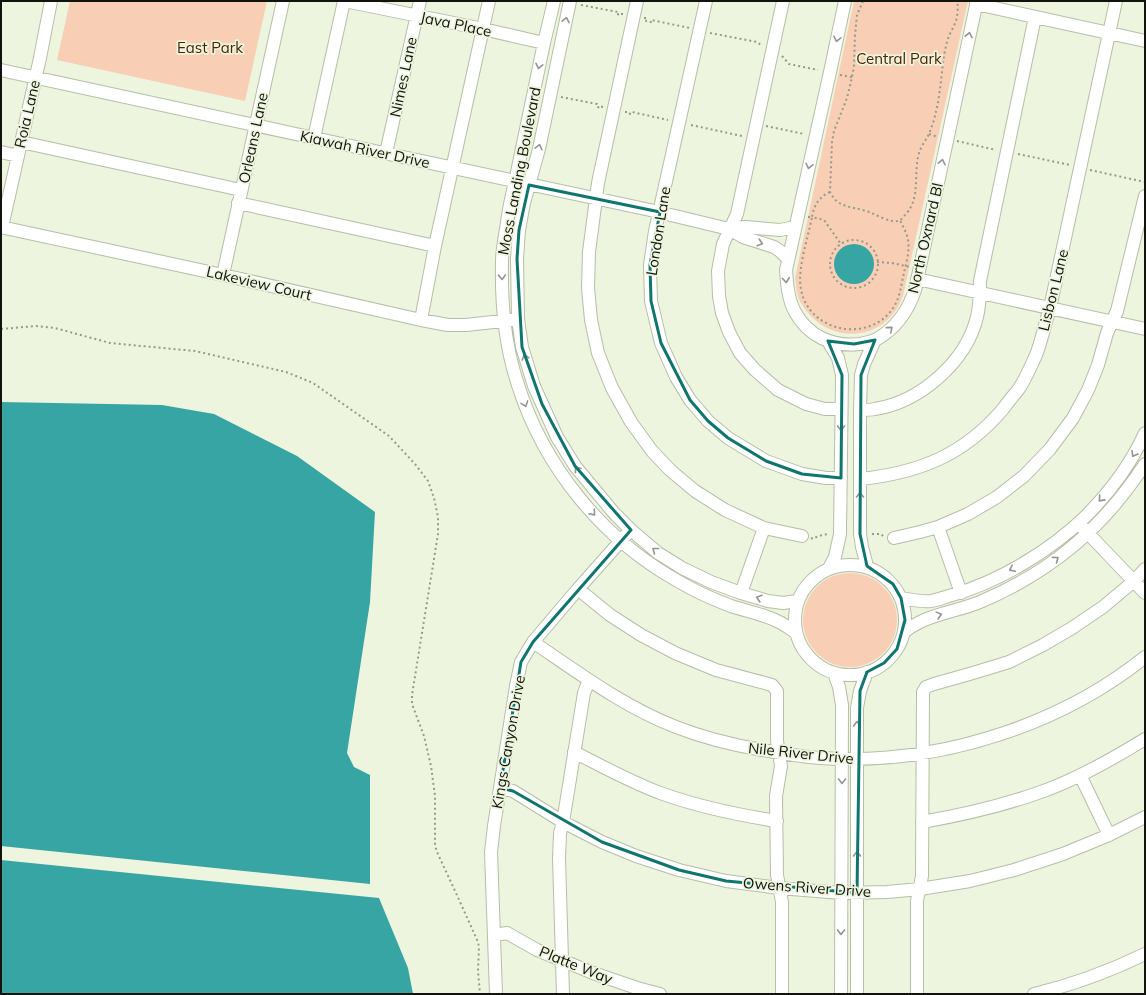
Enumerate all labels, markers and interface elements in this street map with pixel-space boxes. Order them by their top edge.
street label: Java Place [419,7,493,41]
one-way arrow [561,17,569,23]
one-way arrow [965,31,973,38]
street label: Nimes Lane [385,35,421,119]
one-way arrow [834,36,842,42]
park label: East Park [177,38,243,57]
park label: Central Park [856,49,942,68]
one-way arrow [535,63,543,69]
street label: Roia Lane [10,78,44,150]
street label: Moss Landing Boulevard [493,85,545,257]
street label: Orleans Lane [234,91,272,185]
street label: Kiawah River Drive [298,126,432,172]
one-way arrow [535,144,543,150]
one-way arrow [938,159,946,165]
one-way arrow [805,163,813,169]
street label: North Oxnard Bl [903,181,947,295]
street label: London Lane [642,185,674,277]
one-way arrow [756,238,763,246]
street label: Lisbon Lane [1034,247,1072,333]
street label: Lakeview Court [205,262,313,304]
one-way arrow [498,274,506,280]
one-way arrow [782,277,791,283]
one-way arrow [885,327,893,334]
one-way arrow [521,354,530,361]
one-way arrow [520,400,528,407]
one-way arrow [837,425,845,431]
one-way arrow [1131,450,1138,457]
one-way arrow [575,467,582,474]
one-way arrow [856,492,864,498]
one-way arrow [1098,495,1105,502]
one-way arrow [588,509,595,516]
one-way arrow [653,548,660,555]
one-way arrow [1051,557,1058,564]
one-way arrow [1009,565,1016,572]
one-way arrow [756,594,763,603]
one-way arrow [936,611,943,620]
street label: Kings Canyon Drive [487,674,529,810]
one-way arrow [853,721,862,727]
street label: Nile River Drive [747,738,855,768]
one-way arrow [838,778,846,784]
one-way arrow [853,851,861,857]
street label: Owens River Drive [742,873,872,901]
one-way arrow [837,929,846,935]
street label: Platte Way [537,942,615,988]

